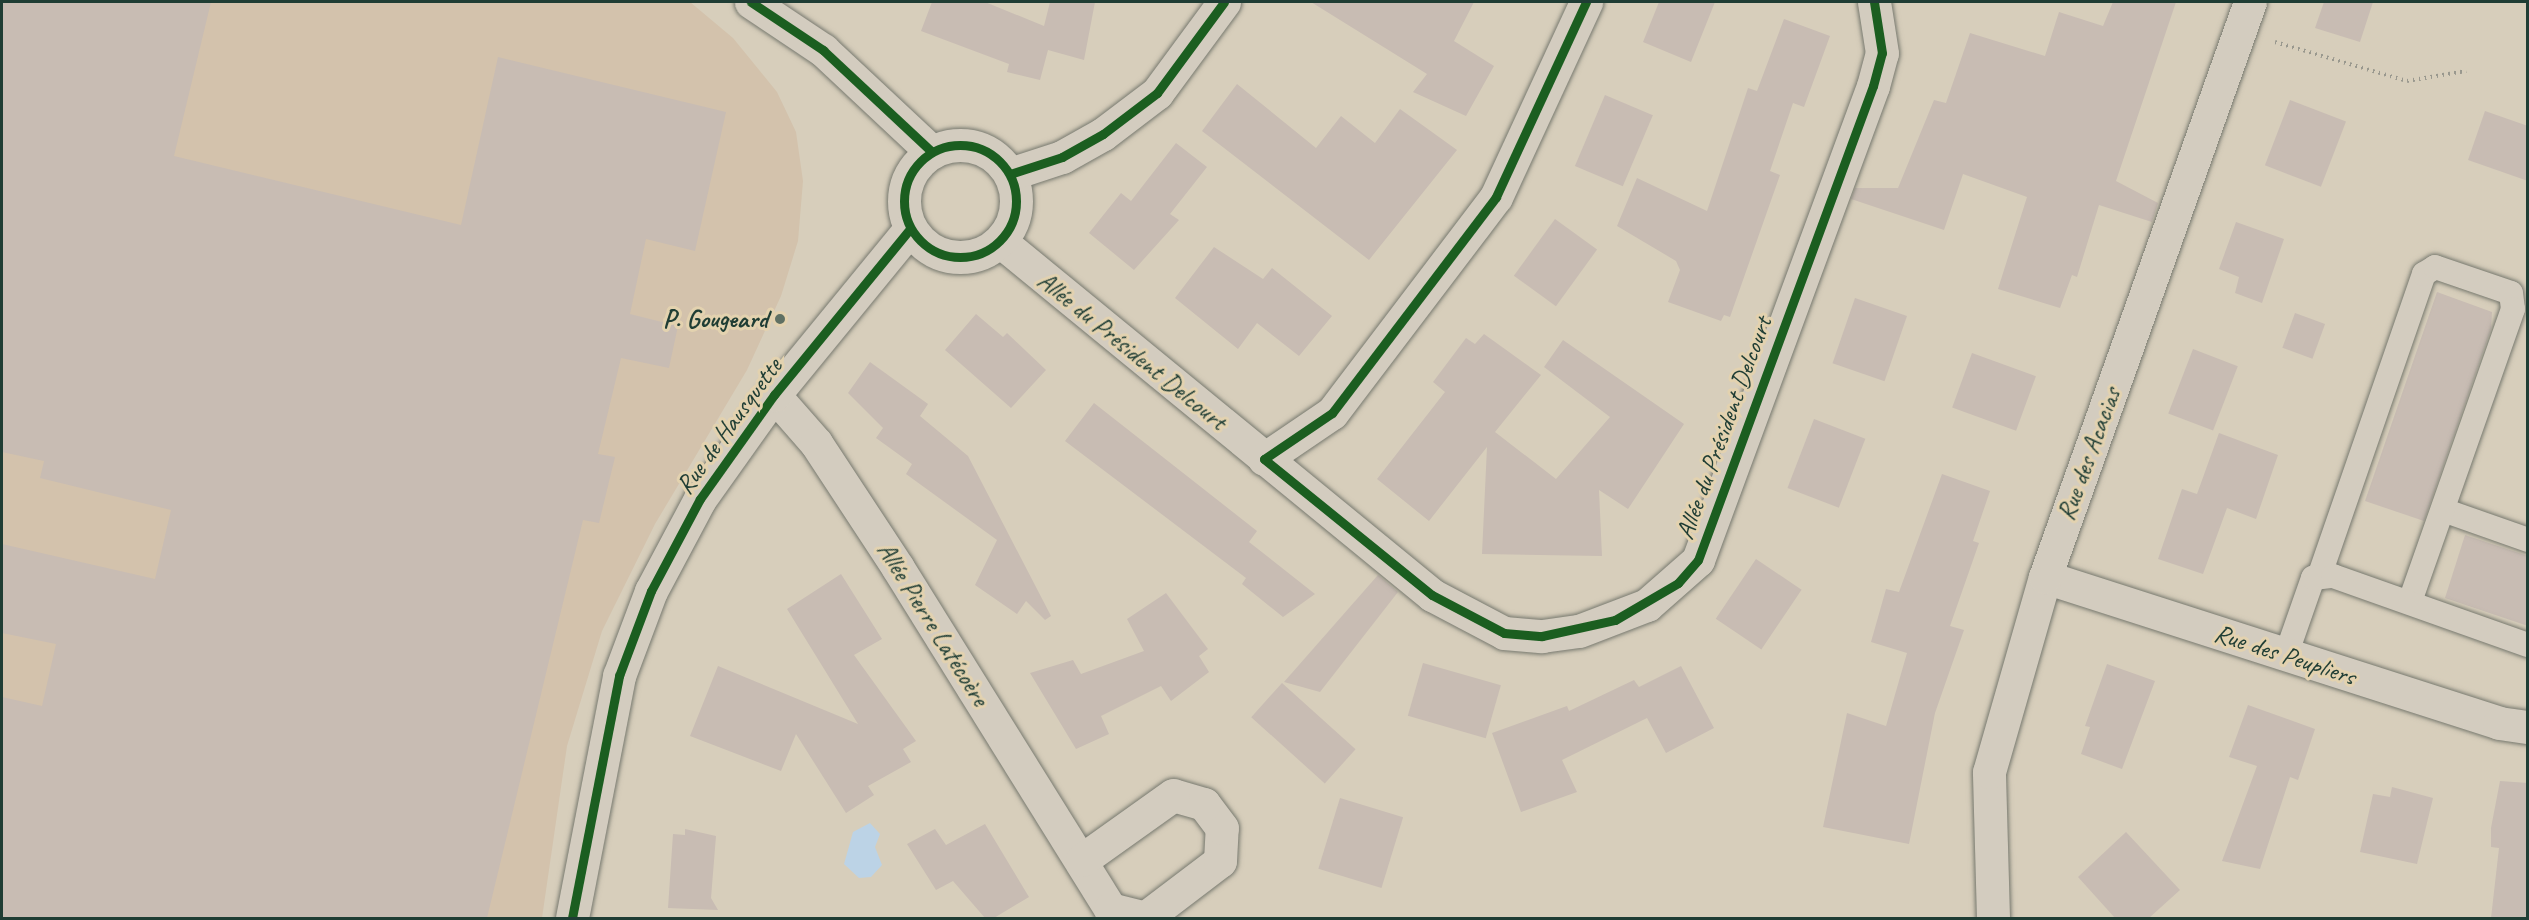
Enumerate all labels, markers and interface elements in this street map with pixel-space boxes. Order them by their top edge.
street label: Allée du Président Delcourt [1031,265,1233,437]
place label: P. Gougeard [663,303,768,335]
marker: P. Gougeard [773,312,787,326]
street label: Allée du Président Delcourt [1669,313,1779,543]
street label: Rue de Hausquette [669,352,789,500]
street label: Rue des Acacias [2051,384,2127,524]
street label: Allée Pierre Latécoère [870,536,996,712]
street label: Rue des Peupliers [2210,617,2360,693]

